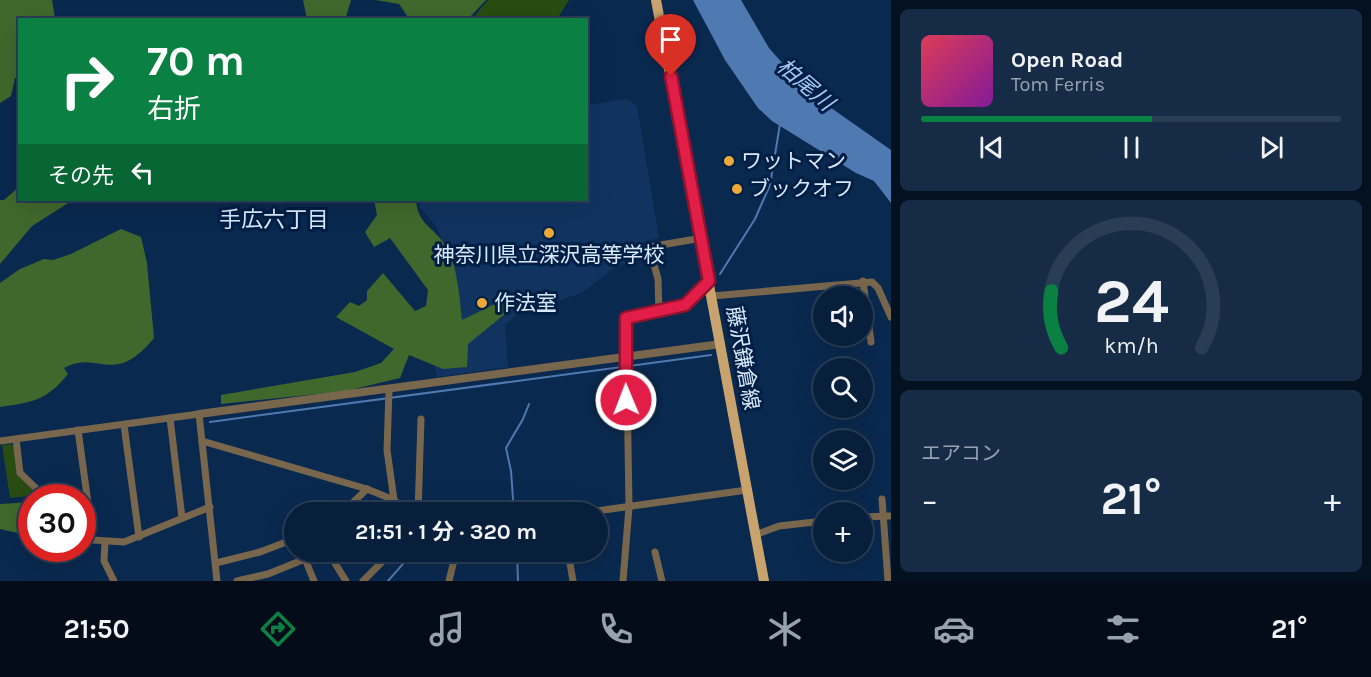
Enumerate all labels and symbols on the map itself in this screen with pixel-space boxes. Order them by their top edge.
pin [645,14,696,76]
water label: 柏尾川 [772,53,840,118]
place label: ワットマン [741,149,846,173]
marker: ワットマン [722,154,736,168]
place label: ブックオフ [749,177,854,201]
marker: ブックオフ [730,182,744,196]
district label: 手広六丁目 [219,207,329,233]
marker: 神奈川県立深沢高等学校 [542,226,556,240]
place label: 神奈川県立深沢高等学校 [434,243,665,267]
place label: 作法室 [494,291,557,315]
marker: 作法室 [475,296,489,310]
street label: 藤沢鎌倉線 [722,304,764,412]
position arrow [594,368,658,432]
speed limit sign: 30 [18,484,96,562]

